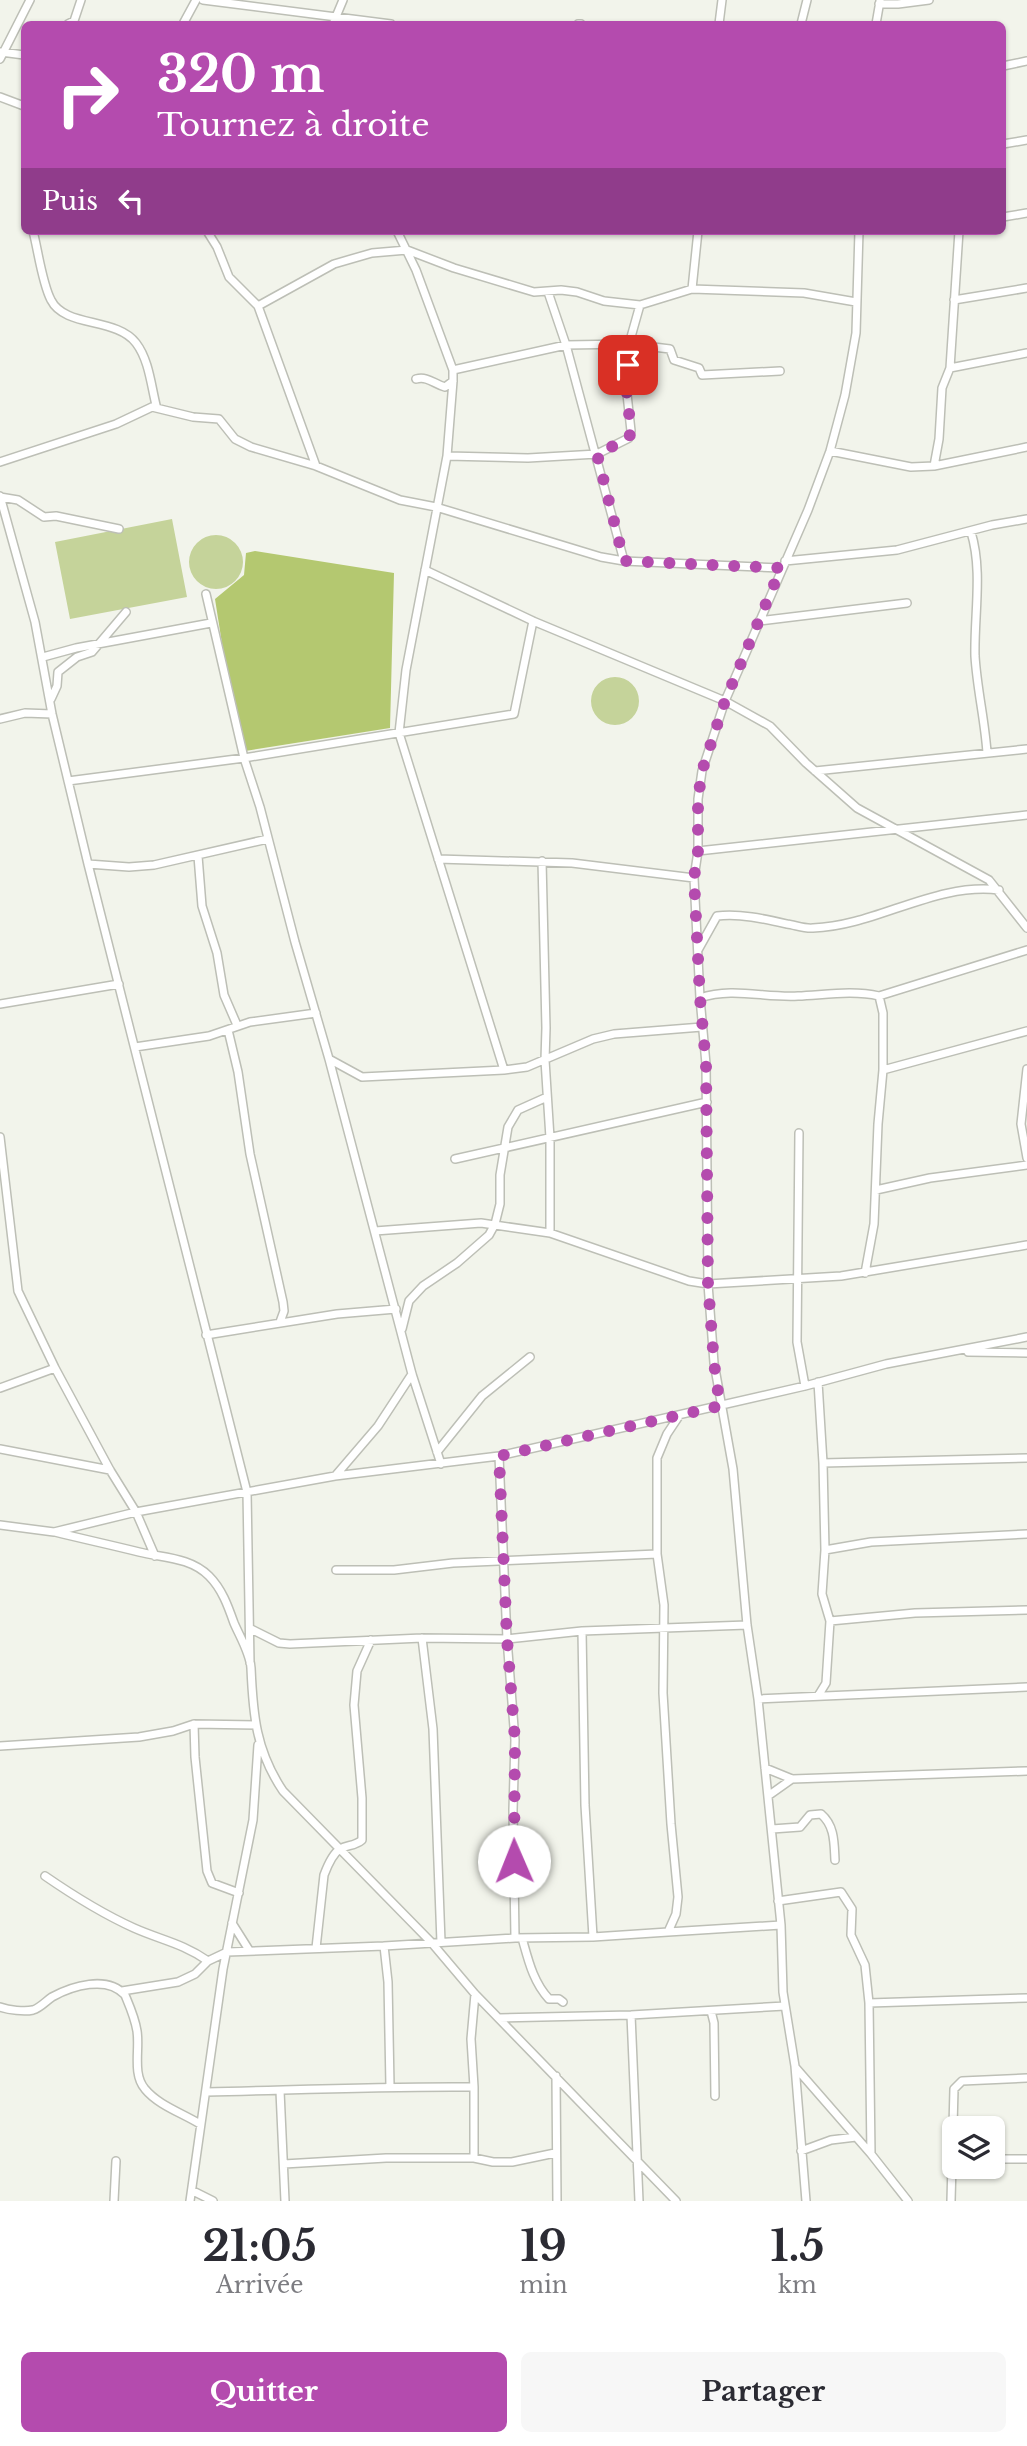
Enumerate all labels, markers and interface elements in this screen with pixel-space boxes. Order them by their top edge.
text: 320 m [157,44,324,105]
icon: right [42,49,133,140]
text: Tournez à droite [157,105,430,145]
icon: left [112,182,150,220]
text: Puis [42,185,98,217]
pin [598,335,658,395]
icon: arrive [609,346,647,384]
position arrow [477,1824,551,1898]
map controls [942,2116,1005,2179]
button: layers [942,2116,1005,2179]
text: 21:05 [203,2220,317,2272]
text: 19 [520,2220,567,2272]
text: 1.5 [770,2220,824,2272]
text: Arrivée [216,2271,303,2299]
text: min [519,2271,568,2299]
text: km [778,2271,817,2299]
button: Quitter [21,2352,507,2432]
button: Partager [521,2352,1006,2432]

